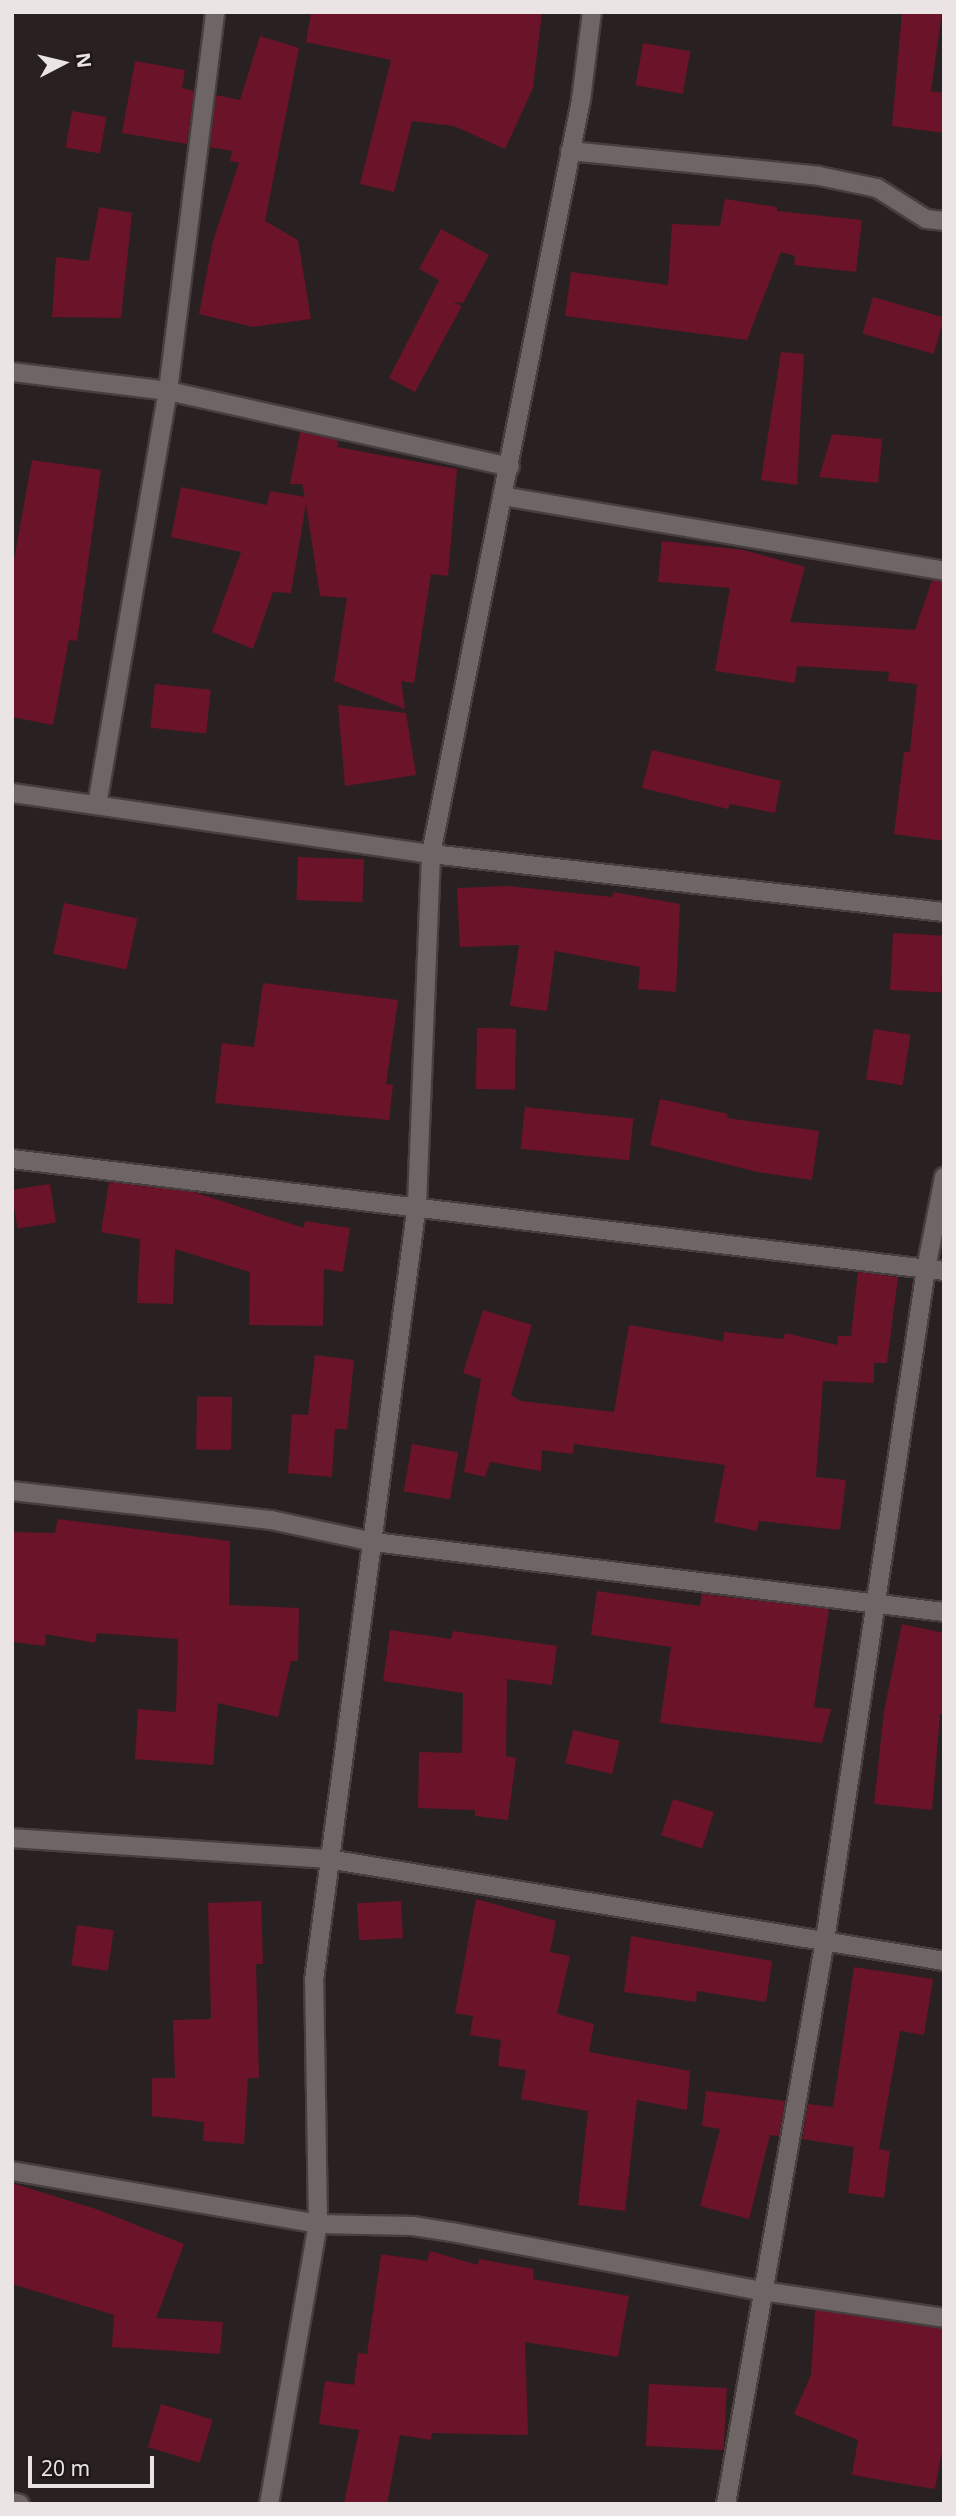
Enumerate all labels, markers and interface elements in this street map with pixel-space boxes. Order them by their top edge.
north arrow [28,28,98,98]
text: N [70,51,98,70]
scale bar [32,2442,158,2486]
text: 20 m [41,2454,90,2482]

